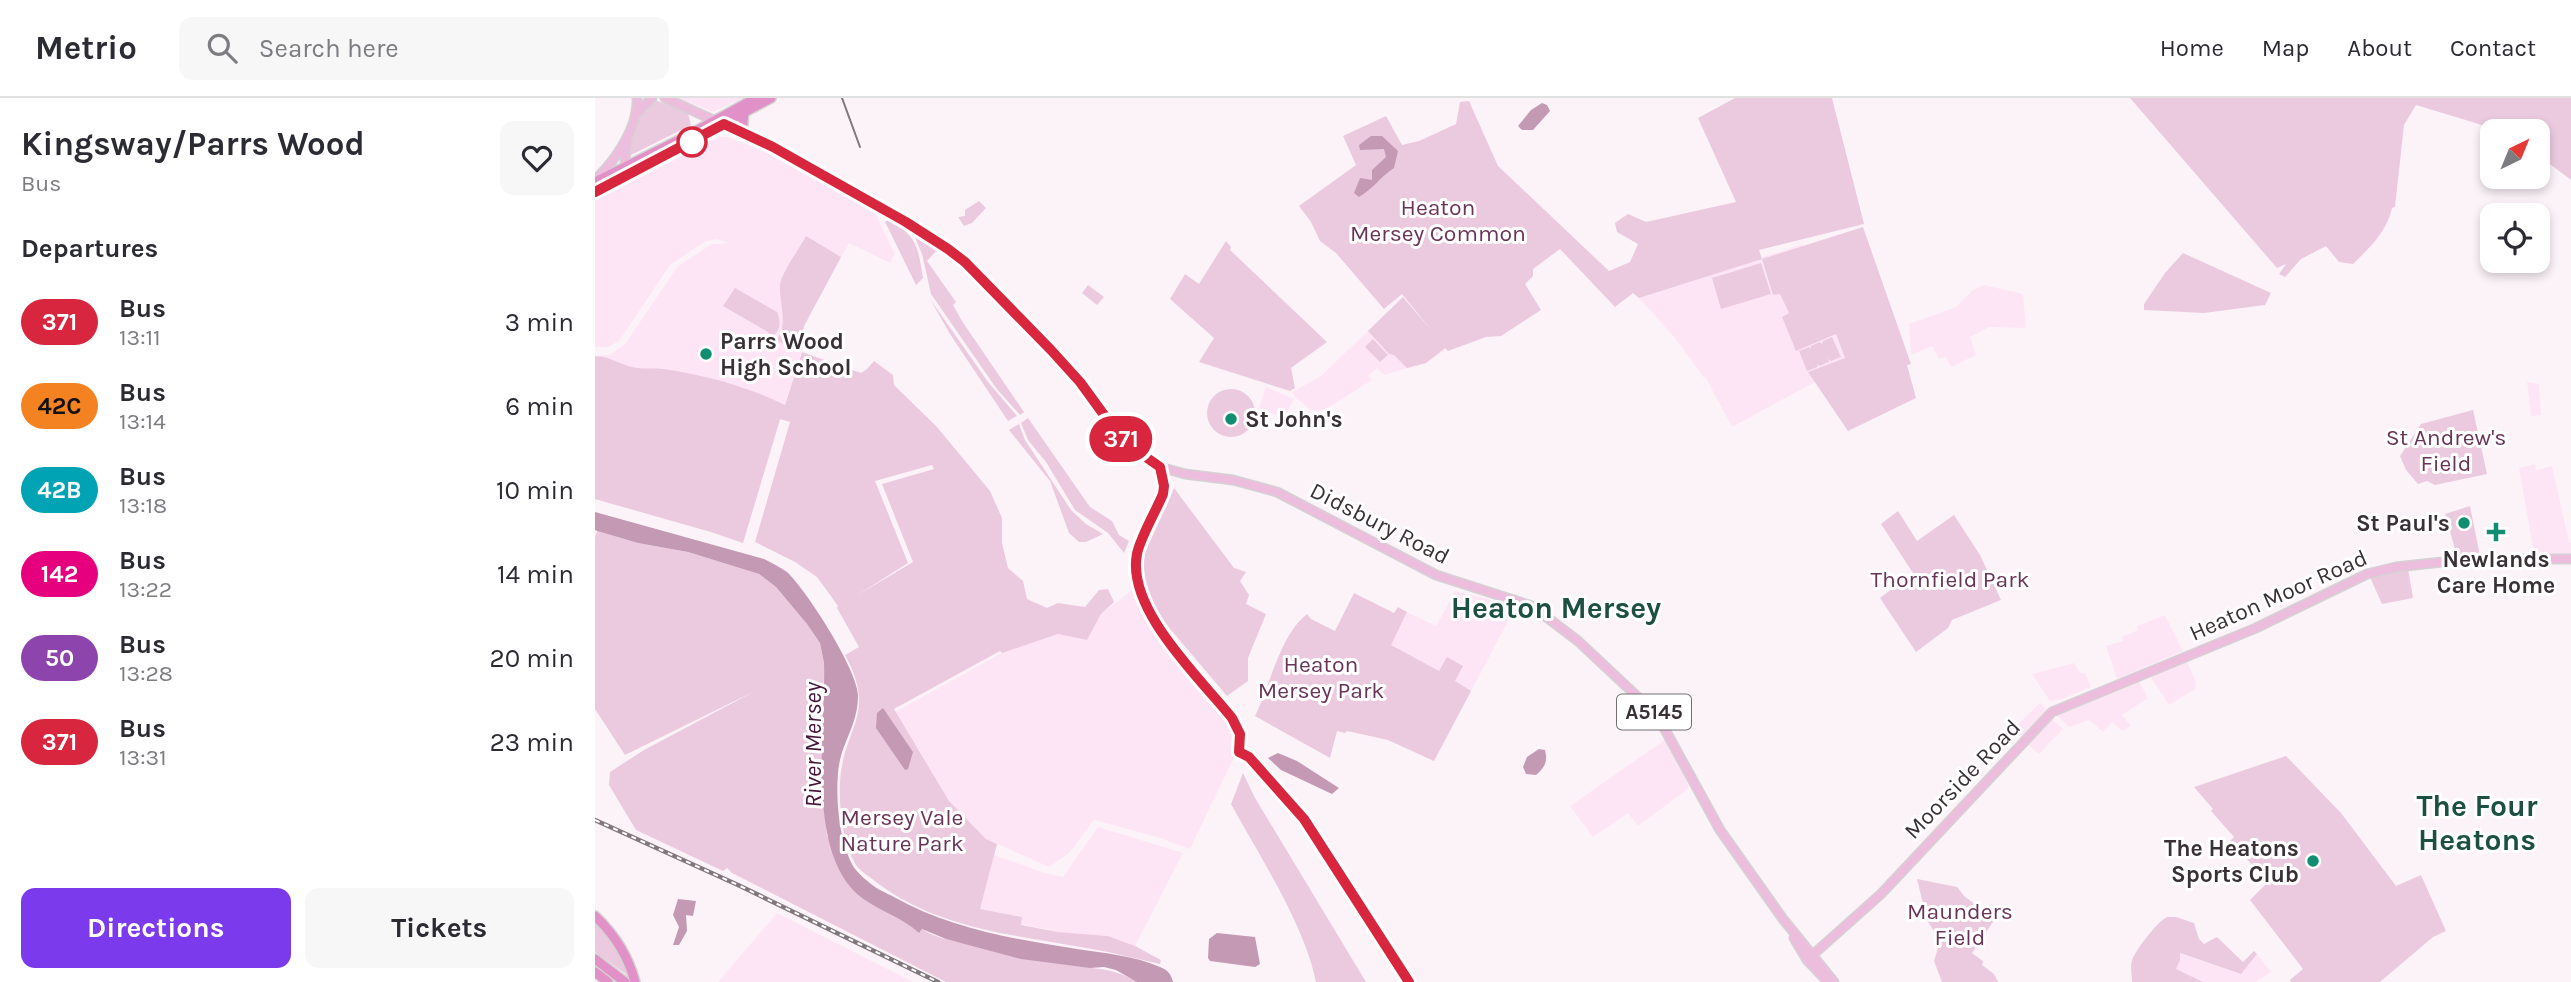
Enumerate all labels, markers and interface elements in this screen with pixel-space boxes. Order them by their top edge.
search box [179,17,669,80]
text: Metrio [35,29,137,67]
icon: search [203,29,241,67]
text: Search here [259,33,399,64]
text: Home [2160,34,2224,62]
text: Map [2262,34,2309,62]
text: About [2347,34,2412,62]
text: Contact [2450,34,2536,62]
north arrow [2480,119,2550,189]
map controls [2480,119,2550,273]
button: heart [500,121,574,195]
text: Kingsway/Parrs Wood [21,125,365,163]
unlabelled marker [677,127,707,157]
text: Bus [21,170,61,197]
park label: Heaton Mersey Common [1350,194,1526,247]
button: locate [2480,203,2550,273]
text: Departures [21,233,158,264]
text: Bus [119,293,166,324]
text: 3 min [505,307,574,338]
text: 371 [42,308,77,336]
text: 13:11 [119,324,161,351]
place label: Parrs Wood High School [720,328,852,381]
marker: Parrs Wood High School [698,346,714,362]
text: Bus [119,377,166,408]
text: 6 min [505,391,574,422]
text: 42C [37,392,82,420]
place label: St John's [1245,406,1343,433]
text: 13:14 [119,408,166,435]
marker: St John's [1223,411,1239,427]
line badge: 371 [1081,416,1161,462]
park label: St Andrew's Field [2386,424,2506,477]
text: 371 [1103,425,1139,453]
text: Bus [119,461,166,492]
text: 10 min [496,475,574,506]
text: 42B [37,476,82,504]
street label: Didsbury Road [1306,477,1454,570]
text: 13:18 [119,492,167,519]
place label: St Paul's [2356,510,2450,537]
marker: St Paul's [2456,515,2472,531]
marker: Newlands Care Home [2486,522,2506,542]
street label: Heaton Moor Road [2185,544,2371,647]
text: Bus [119,545,166,576]
place label: Newlands Care Home [2437,546,2555,599]
text: 14 min [497,559,574,590]
text: 142 [41,560,78,588]
park label: Thornfield Park [1871,566,2029,593]
text: 13:22 [119,576,172,603]
district label: Heaton Mersey [1451,590,1661,626]
text: Bus [119,629,166,660]
text: 20 min [490,643,574,674]
text: 50 [45,644,74,672]
park label: Heaton Mersey Park [1258,651,1384,704]
text: 13:28 [119,660,173,687]
water label: River Mersey [799,682,827,808]
road number: A5145 [1617,694,1691,730]
text: Bus [119,713,166,744]
street label: Moorside Road [1899,714,2026,845]
text: 23 min [490,727,574,758]
text: 371 [42,728,77,756]
text: 13:31 [119,744,167,771]
district label: The Four Heatons [2416,788,2538,858]
park label: Mersey Vale Nature Park [840,804,964,857]
place label: The Heatons Sports Club [2164,835,2299,888]
marker: The Heatons Sports Club [2305,853,2321,869]
button: Directions [21,888,291,968]
button: Tickets [305,888,574,968]
park label: Maunders Field [1907,898,2013,951]

